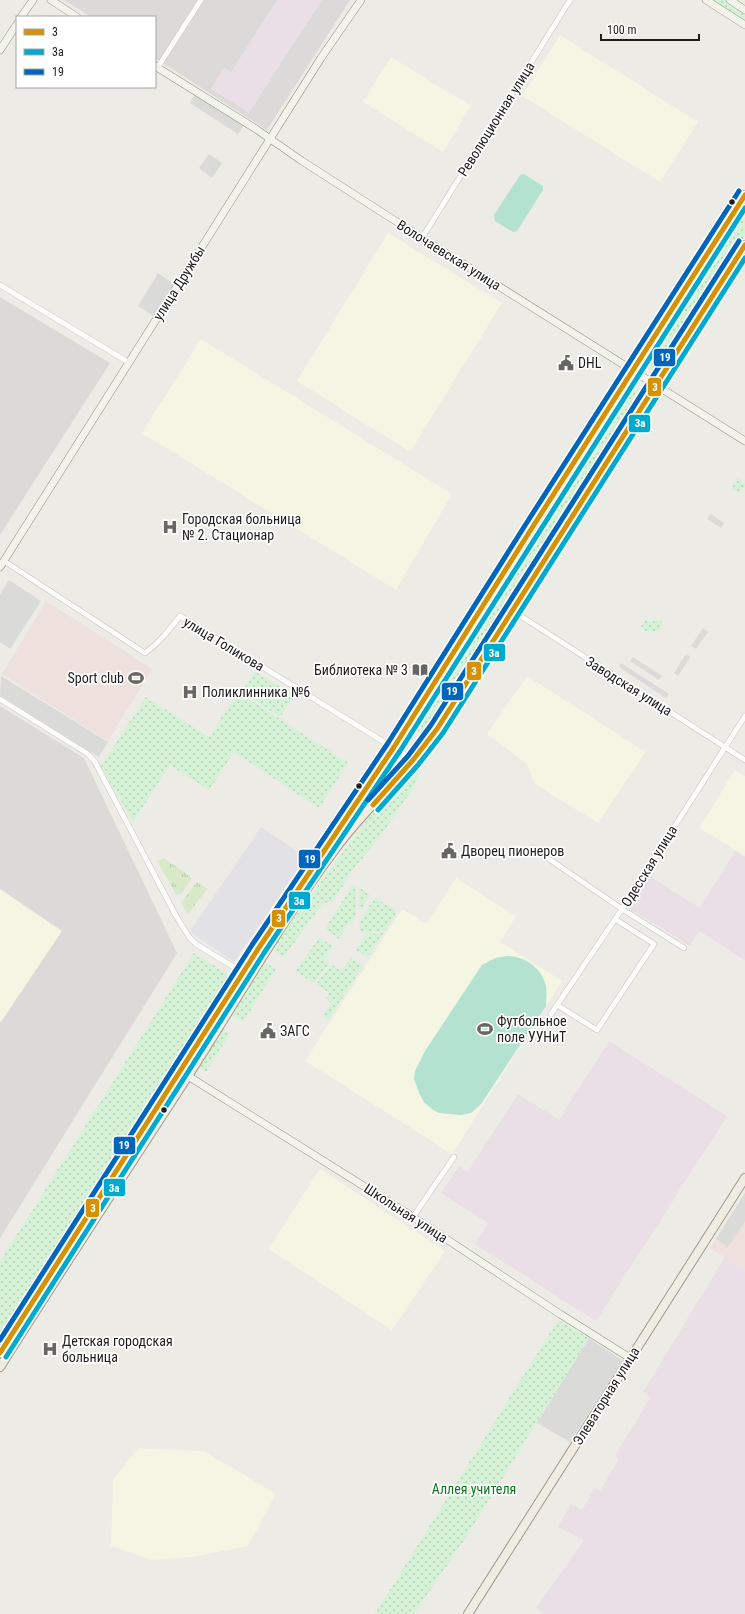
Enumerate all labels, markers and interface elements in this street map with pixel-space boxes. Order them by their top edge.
legend [16,16,156,88]
scale bar [601,16,699,42]
text: 100 m [607,23,637,37]
text: 3 [52,25,58,39]
text: 3а [52,45,64,59]
street label: Революционная улица [454,59,538,179]
text: 19 [52,65,64,79]
unlabelled marker [727,197,737,207]
street label: Волочаевская улица [394,217,504,293]
street label: улица Дружбы [150,243,208,323]
line badge: 19 [653,348,676,367]
text: 19 [659,351,671,364]
public building icon: DHL [557,354,575,372]
place label: DHL [578,355,602,371]
line badge: 3 [647,377,662,397]
text: 3 [652,381,658,394]
line badge: 3а [628,414,651,433]
text: 3а [635,417,645,430]
place label: Городская больница № 2. Стационар [182,511,301,543]
hospital icon: Городская больница № 2. Стационар [161,518,179,536]
street label: улица Голикова [181,614,267,674]
line badge: 3а [483,643,506,662]
text: 3а [489,647,499,660]
street label: Заводская улица [583,653,675,719]
library icon: Библиотека № 3 [411,661,429,679]
line badge: 3 [466,661,482,681]
place label: Библиотека № 3 [314,662,408,678]
text: 3 [471,665,477,678]
sports icon: Sport club [127,669,145,687]
place label: Sport club [67,670,124,686]
line badge: 19 [441,682,464,701]
hospital icon: Поликлинника №6 [181,683,199,701]
place label: Поликлинника №6 [202,684,310,700]
text: 19 [446,685,458,698]
unlabelled marker [354,781,364,791]
street label: Одесская улица [618,822,680,910]
public building icon: Дворец пионеров [440,842,458,860]
place label: Дворец пионеров [461,843,564,859]
line badge: 19 [298,849,321,869]
text: 19 [304,853,316,866]
line badge: 3а [288,891,311,910]
text: 3а [294,895,304,908]
line badge: 3 [271,909,286,928]
text: 3 [276,912,282,925]
place label: Футбольное поле УУНиТ [497,1013,567,1045]
sports icon: Футбольное поле УУНиТ [476,1020,494,1038]
public building icon: ЗАГС [259,1022,277,1040]
place label: ЗАГС [280,1023,310,1039]
unlabelled marker [159,1105,169,1115]
line badge: 19 [113,1136,136,1155]
text: 19 [118,1139,130,1152]
line badge: 3а [103,1178,126,1197]
street label: Школьная улица [361,1180,451,1246]
text: 3а [109,1182,119,1195]
line badge: 3 [85,1198,100,1218]
text: 3 [90,1202,96,1215]
place label: Детская городская больница [62,1333,173,1365]
hospital icon: Детская городская больница [41,1340,59,1358]
street label: Элеваторная улица [569,1344,643,1448]
park label: Аллея учителя [432,1481,516,1497]

